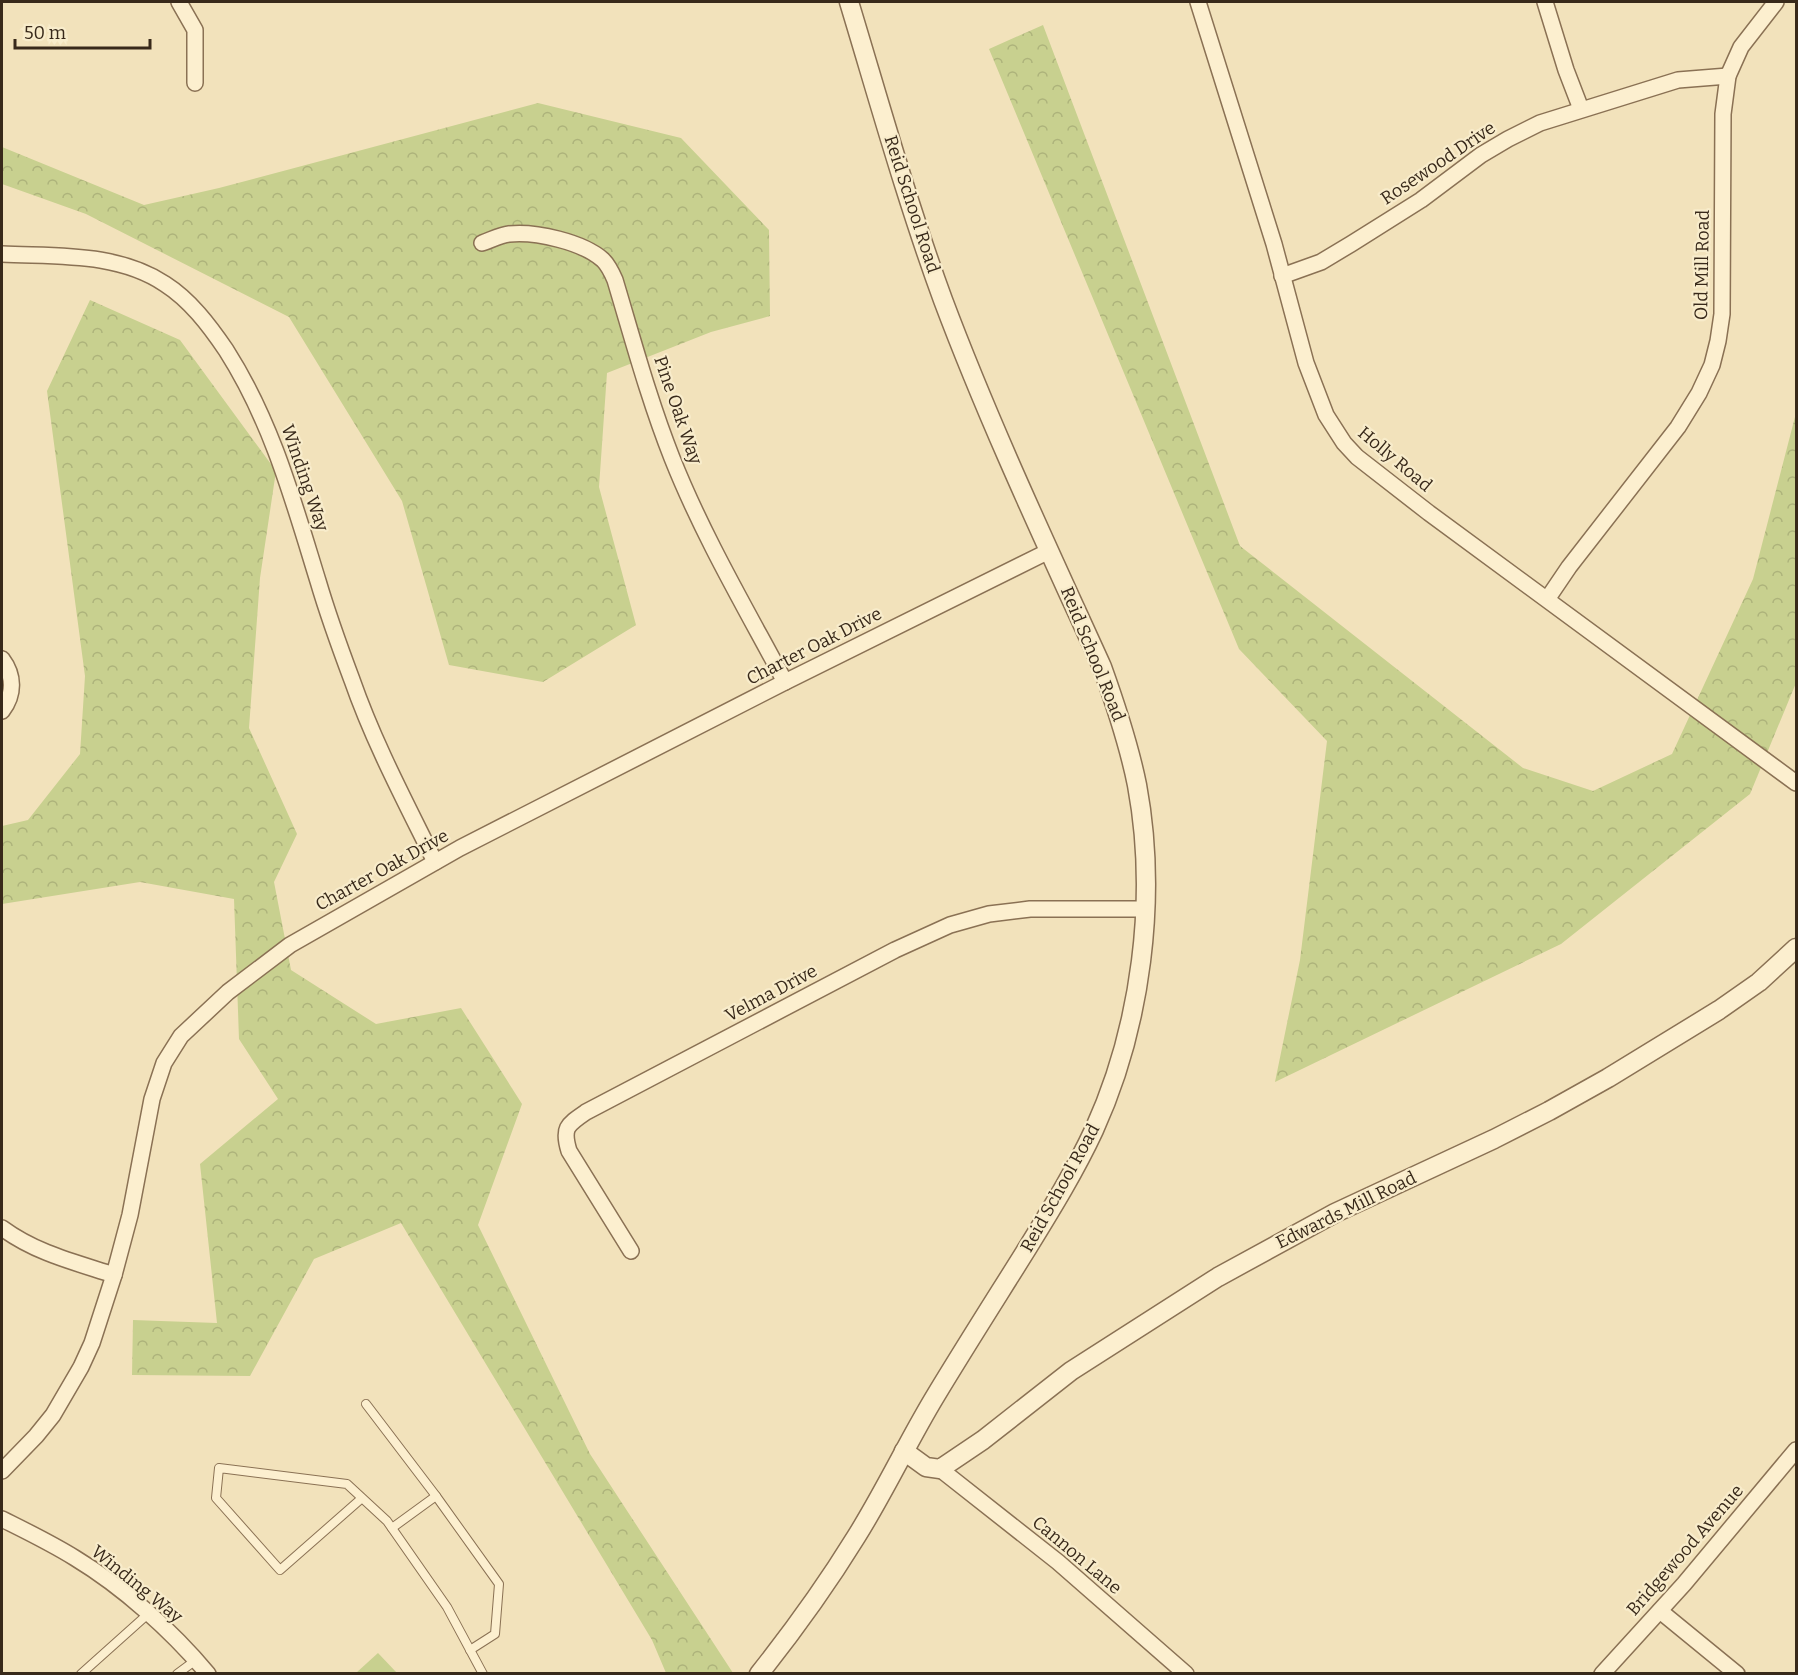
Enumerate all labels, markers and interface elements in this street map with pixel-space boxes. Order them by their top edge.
scale bar [15,12,150,50]
text: 50 m [24,22,66,44]
street label: Rosewood Drive [1377,117,1499,209]
street label: Reid School Road [879,132,945,276]
street label: Old Mill Road [1690,209,1714,320]
street label: Pine Oak Way [649,353,707,468]
street label: Winding Way [276,422,334,535]
street label: Holly Road [1353,422,1437,497]
street label: Reid School Road [1056,583,1130,725]
street label: Charter Oak Drive [743,602,885,690]
street label: Charter Oak Drive [312,824,452,916]
street label: Velma Drive [721,960,821,1026]
street label: Reid School Road [1016,1120,1105,1256]
street label: Edwards Mill Road [1272,1166,1420,1253]
street label: Bridgewood Avenue [1622,1480,1748,1620]
street label: Cannon Lane [1028,1511,1126,1599]
street label: Winding Way [87,1540,188,1628]

